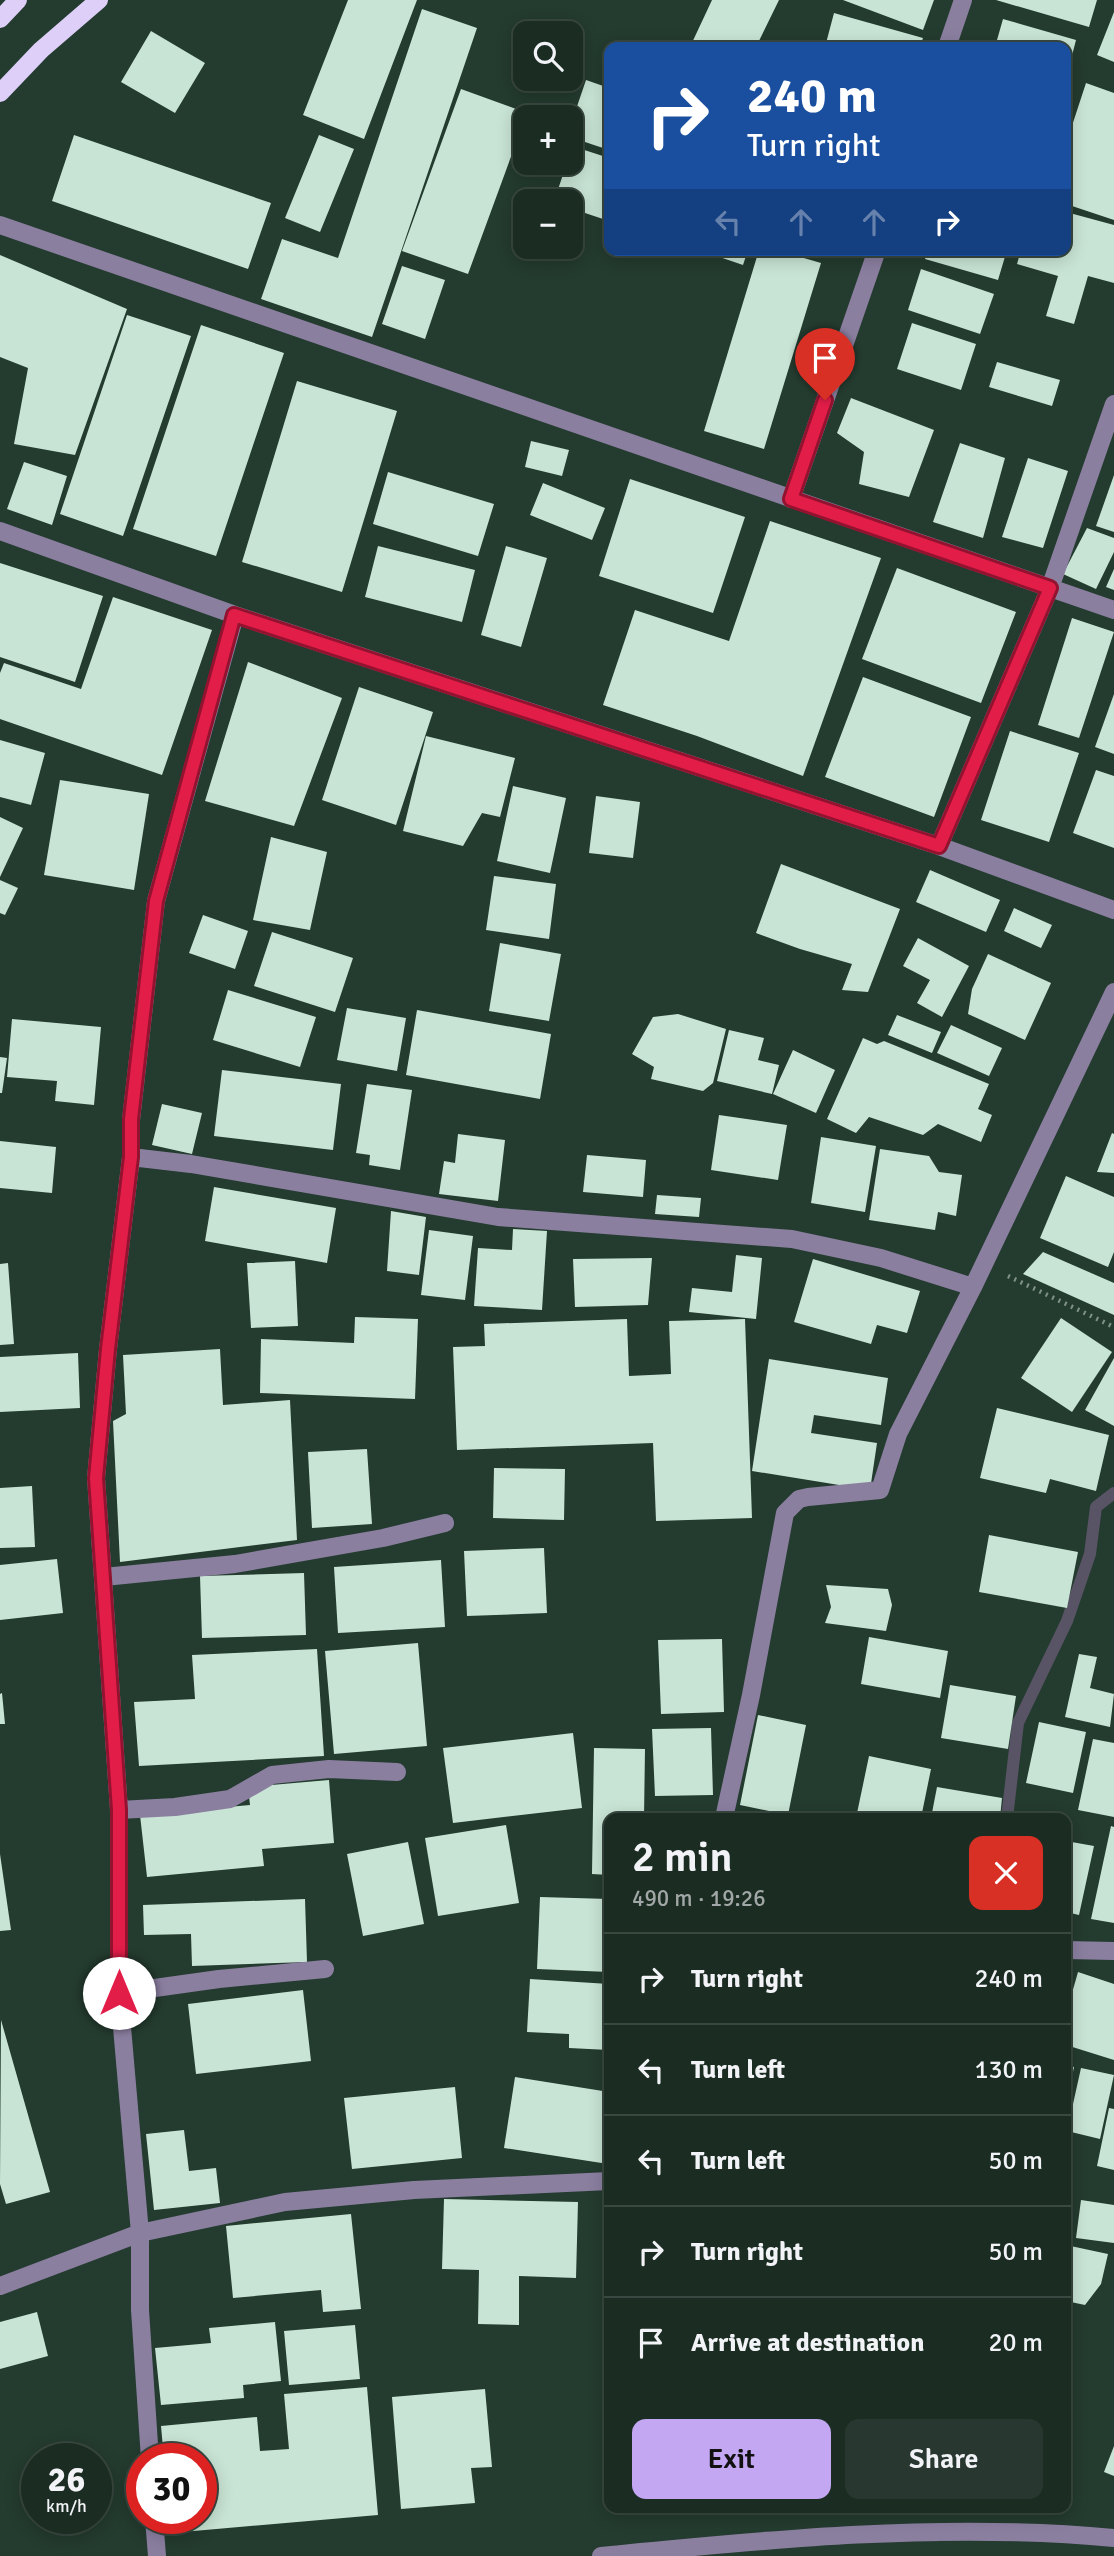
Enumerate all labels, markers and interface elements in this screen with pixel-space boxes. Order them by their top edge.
map controls [513,21,583,259]
button: search [513,21,583,91]
text: 240 m [747,66,877,126]
icon: right [632,70,723,161]
button: + [513,105,583,175]
text: Turn right [747,126,880,165]
button: − [513,189,583,259]
icon: left [709,203,747,241]
icon: ahead [782,203,820,241]
icon: ahead [855,203,893,241]
icon: right [928,203,966,241]
pin [795,328,855,400]
icon: arrive [806,339,844,377]
text: 2 min [632,1832,733,1883]
button: close [969,1836,1043,1910]
text: 490 m · 19:26 [632,1884,766,1913]
position arrow [82,1956,156,2030]
icon: right [632,1960,670,1998]
text: Turn right [691,1963,803,1995]
text: 240 m [974,1963,1043,1995]
icon: left [632,2051,670,2089]
text: Turn left [691,2054,785,2086]
text: 130 m [974,2054,1043,2086]
icon: left [632,2142,670,2180]
text: Turn left [691,2145,785,2177]
text: 50 m [988,2145,1043,2177]
icon: right [632,2233,670,2271]
text: Turn right [691,2236,803,2268]
text: 50 m [988,2236,1043,2268]
icon: arrive [632,2324,670,2362]
text: Arrive at destination [691,2327,924,2359]
text: 20 m [988,2327,1043,2359]
button: Exit [632,2419,831,2499]
button: Share [845,2419,1043,2499]
speed limit sign: 30 [126,2443,217,2534]
text: 26 [48,2458,85,2501]
text: km/h [46,2495,87,2517]

